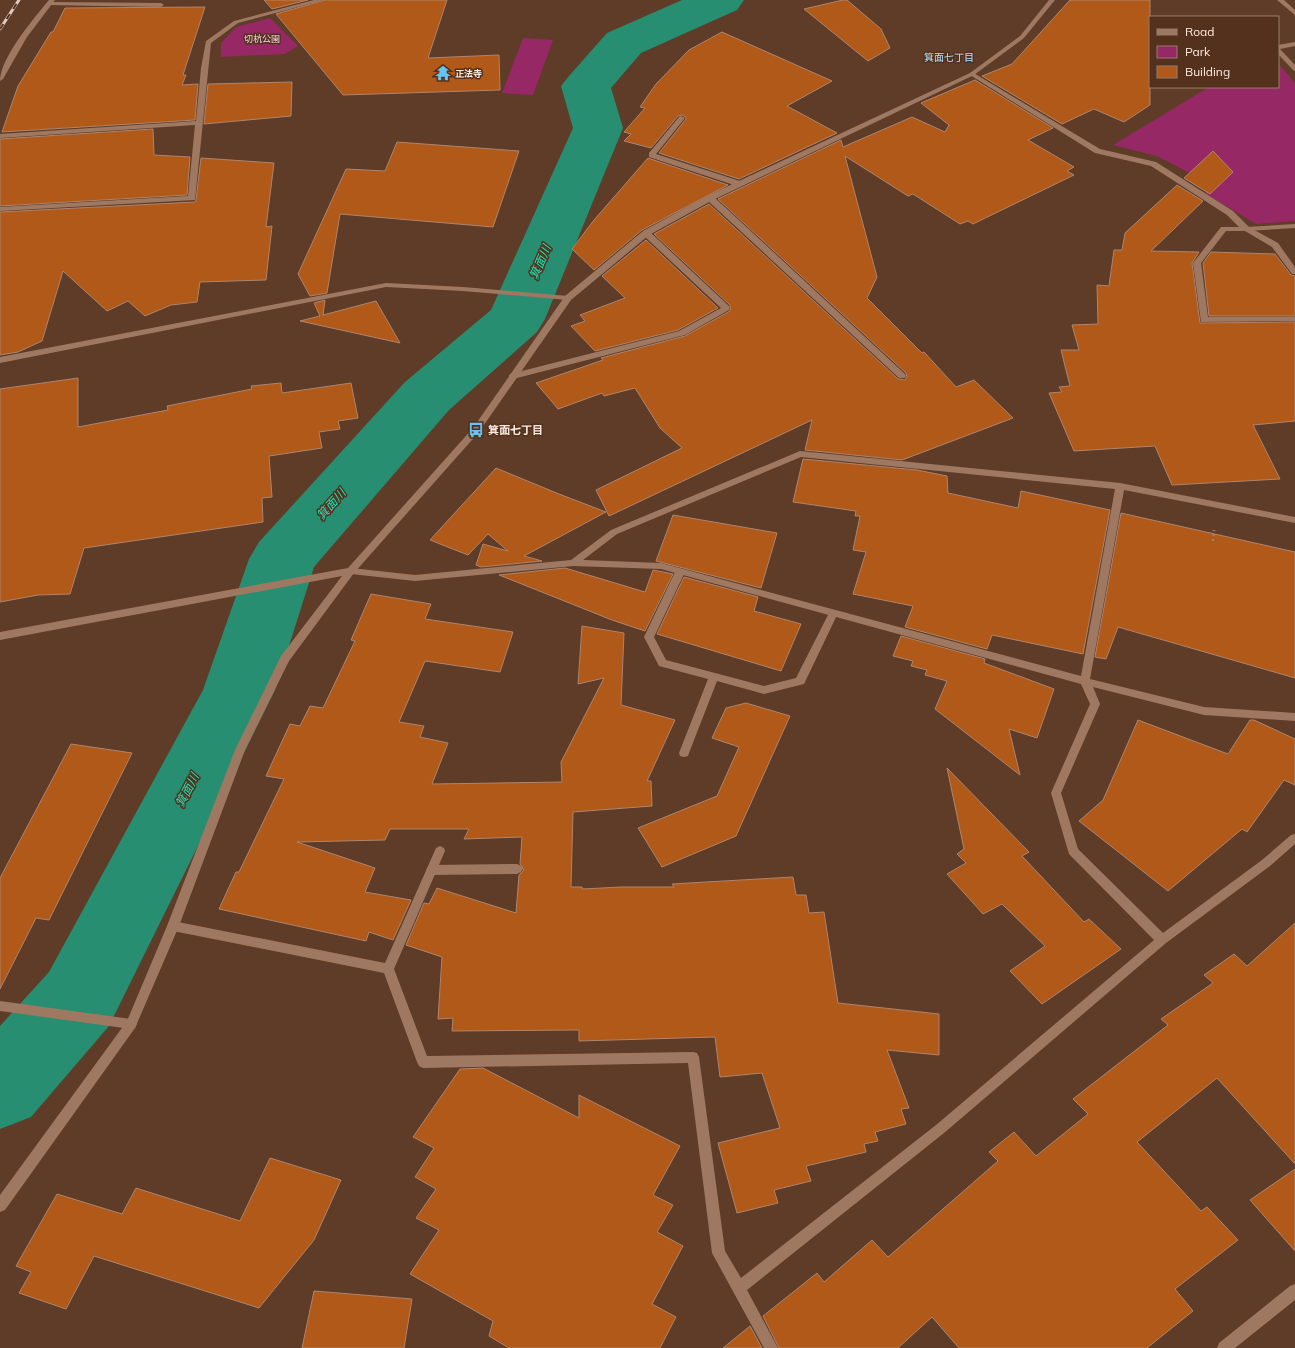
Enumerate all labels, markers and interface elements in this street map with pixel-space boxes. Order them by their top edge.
legend [1149,16,1279,88]
text: Road [1185,24,1214,39]
park label: 切杭公園 [244,33,280,44]
text: Park [1185,44,1211,59]
district label: 箕面七丁目 [924,51,974,64]
temple icon: 正法寺 [434,64,452,82]
text: Building [1185,64,1230,79]
place label: 正法寺 [455,68,482,79]
water label: 箕面川 [526,241,555,282]
bus stop icon: 箕面七丁目 [467,421,485,439]
place label: 箕面七丁目 [488,423,543,437]
water label: 箕面川 [313,484,350,522]
water label: 箕面川 [172,769,203,809]

